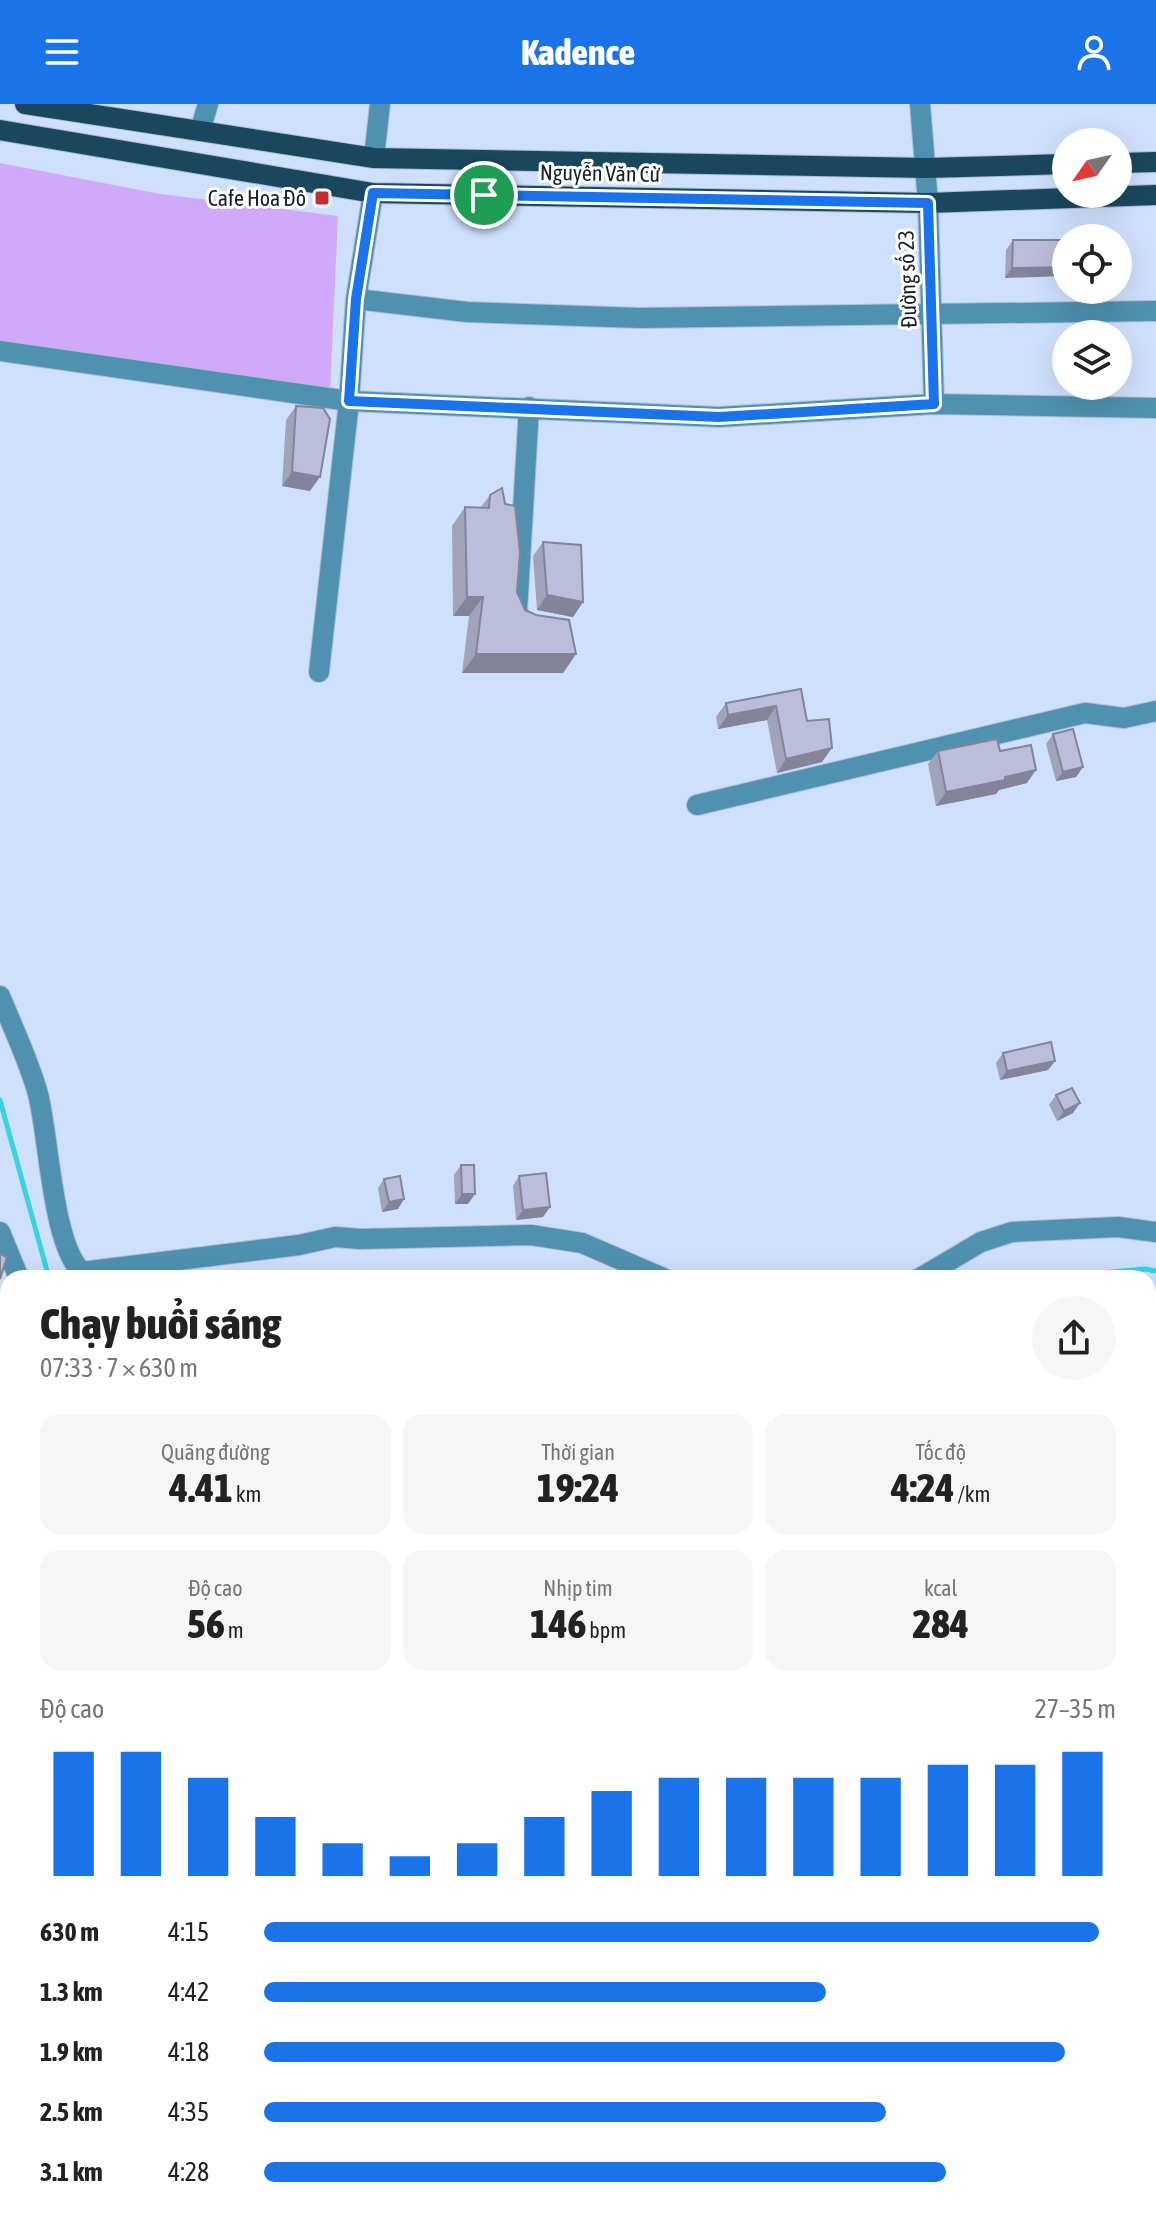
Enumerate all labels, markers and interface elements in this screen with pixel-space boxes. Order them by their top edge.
icon: menu [40,30,84,74]
icon: person [1072,30,1116,74]
text: Kadence [521,31,635,73]
north arrow [1052,128,1132,208]
map controls [1052,128,1132,400]
street label: Nguyễn Văn Cừ [540,159,661,187]
pin [450,161,518,229]
icon: arrive [462,173,506,217]
place label: Cafe Hoa Đô [208,185,306,211]
marker: Cafe Hoa Đô [313,189,331,207]
button: locate [1052,224,1132,304]
street label: Đường số 23 [892,229,922,329]
button: layers [1052,320,1132,400]
button: share [1032,1296,1116,1380]
text: Chạy buổi sáng [40,1298,281,1348]
text: 07:33 · 7 × 630 m [40,1353,198,1383]
text: Quãng đường [161,1439,270,1465]
text: Thời gian [541,1439,615,1465]
text: Tốc độ [915,1439,966,1465]
text: 4.41 [169,1465,233,1510]
text: 19:24 [537,1465,619,1510]
text: 4:24 [891,1465,954,1510]
text: km [233,1481,261,1507]
text: /km [954,1481,990,1507]
text: Độ cao [188,1575,243,1601]
text: Nhịp tim [543,1575,613,1601]
text: kcal [924,1575,957,1601]
text: 56 [187,1601,225,1646]
text: 146 [530,1601,586,1646]
text: 284 [912,1601,969,1646]
text: m [225,1617,244,1643]
text: bpm [586,1617,626,1643]
text: Độ cao [40,1694,104,1724]
text: 27–35 m [1034,1694,1116,1724]
text: 630 m [40,1917,99,1947]
text: 4:15 [168,1917,209,1947]
text: 1.3 km [40,1977,103,2007]
text: 4:42 [168,1977,209,2007]
text: 1.9 km [40,2037,103,2067]
text: 4:18 [168,2037,209,2067]
text: 2.5 km [40,2097,103,2127]
text: 4:35 [168,2097,209,2127]
text: 3.1 km [40,2157,103,2187]
text: 4:28 [168,2157,209,2187]

